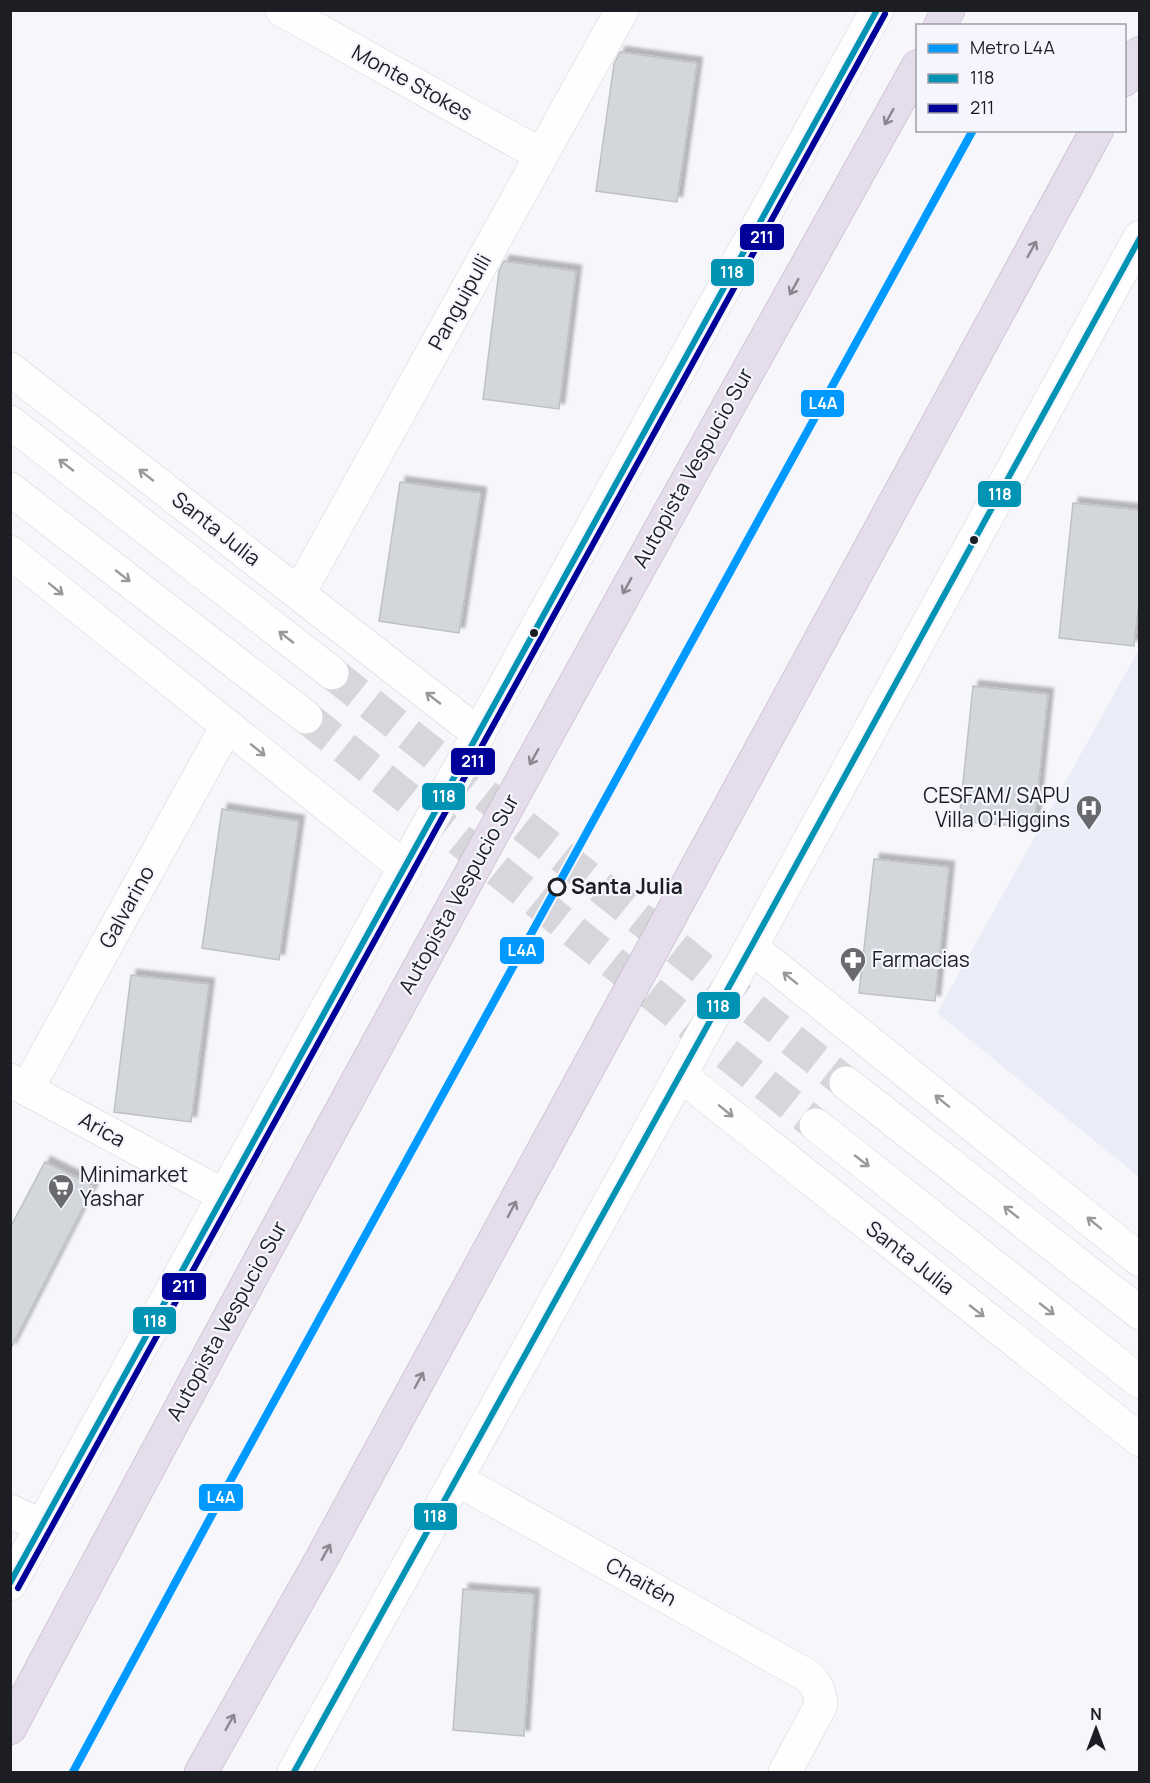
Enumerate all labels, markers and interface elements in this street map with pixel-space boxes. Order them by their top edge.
legend [916,24,1126,132]
text: Metro L4A [970,35,1055,59]
street label: Monte Stokes [347,37,478,127]
text: 118 [970,65,995,89]
text: 211 [970,95,994,119]
one-way arrow [883,108,895,125]
line badge: 211 [739,223,785,251]
text: 211 [750,226,774,248]
one-way arrow [1027,241,1038,259]
street label: Panguipulli [421,248,497,355]
line badge: 118 [710,258,755,287]
text: 118 [720,261,744,283]
one-way arrow [788,278,800,295]
street label: Autopista Vespucio Sur [626,362,759,572]
line badge: L4A [800,389,845,418]
text: L4A [809,392,838,414]
one-way arrow [59,459,75,472]
one-way arrow [139,468,155,481]
line badge: 118 [977,480,1022,508]
text: 118 [988,483,1012,505]
street label: Santa Julia [167,485,267,572]
unlabelled marker [968,534,980,546]
one-way arrow [115,570,131,583]
one-way arrow [621,577,633,594]
one-way arrow [48,582,63,596]
unlabelled marker [528,627,540,639]
one-way arrow [279,630,295,643]
one-way arrow [425,691,441,704]
one-way arrow [249,744,265,757]
line badge: 211 [450,747,496,776]
one-way arrow [528,748,540,765]
text: 211 [461,750,485,772]
place label: CESFAM/ SAPU Villa O'Higgins [923,781,1070,833]
line badge: 118 [421,782,466,811]
text: 118 [432,785,456,807]
street label: Autopista Vespucio Sur [392,788,525,998]
hospital icon: CESFAM/ SAPU Villa O'Higgins [1074,793,1104,831]
street label: Galvarino [92,860,160,953]
place label: Santa Julia [571,872,683,900]
marker: Santa Julia [548,878,566,896]
line badge: L4A [499,936,545,965]
text: L4A [508,939,537,961]
pharmacy icon: Farmacias [838,945,868,983]
place label: Farmacias [872,945,970,973]
one-way arrow [782,972,798,985]
line badge: 118 [696,991,741,1020]
text: 118 [706,995,730,1017]
one-way arrow [935,1094,950,1108]
street label: Arica [74,1105,131,1153]
one-way arrow [717,1105,733,1118]
one-way arrow [854,1155,870,1168]
place label: Minimarket Yashar [80,1160,188,1212]
supermarket icon: Minimarket Yashar [46,1172,76,1210]
one-way arrow [506,1201,518,1218]
one-way arrow [1003,1206,1019,1219]
street label: Santa Julia [861,1214,961,1301]
street label: Autopista Vespucio Sur [160,1215,293,1425]
one-way arrow [1087,1216,1102,1230]
line badge: 211 [161,1272,207,1301]
text: 211 [172,1275,196,1297]
one-way arrow [1039,1302,1055,1315]
one-way arrow [969,1305,985,1318]
line badge: 118 [132,1306,177,1335]
text: 118 [143,1310,167,1332]
one-way arrow [414,1372,425,1390]
line badge: L4A [198,1483,244,1512]
text: L4A [207,1486,236,1508]
line badge: 118 [413,1502,458,1531]
text: 118 [423,1505,447,1527]
one-way arrow [321,1543,332,1561]
street label: Chaitén [601,1550,682,1612]
north arrow [1066,1699,1126,1759]
text: N [1090,1703,1102,1725]
one-way arrow [225,1713,236,1731]

